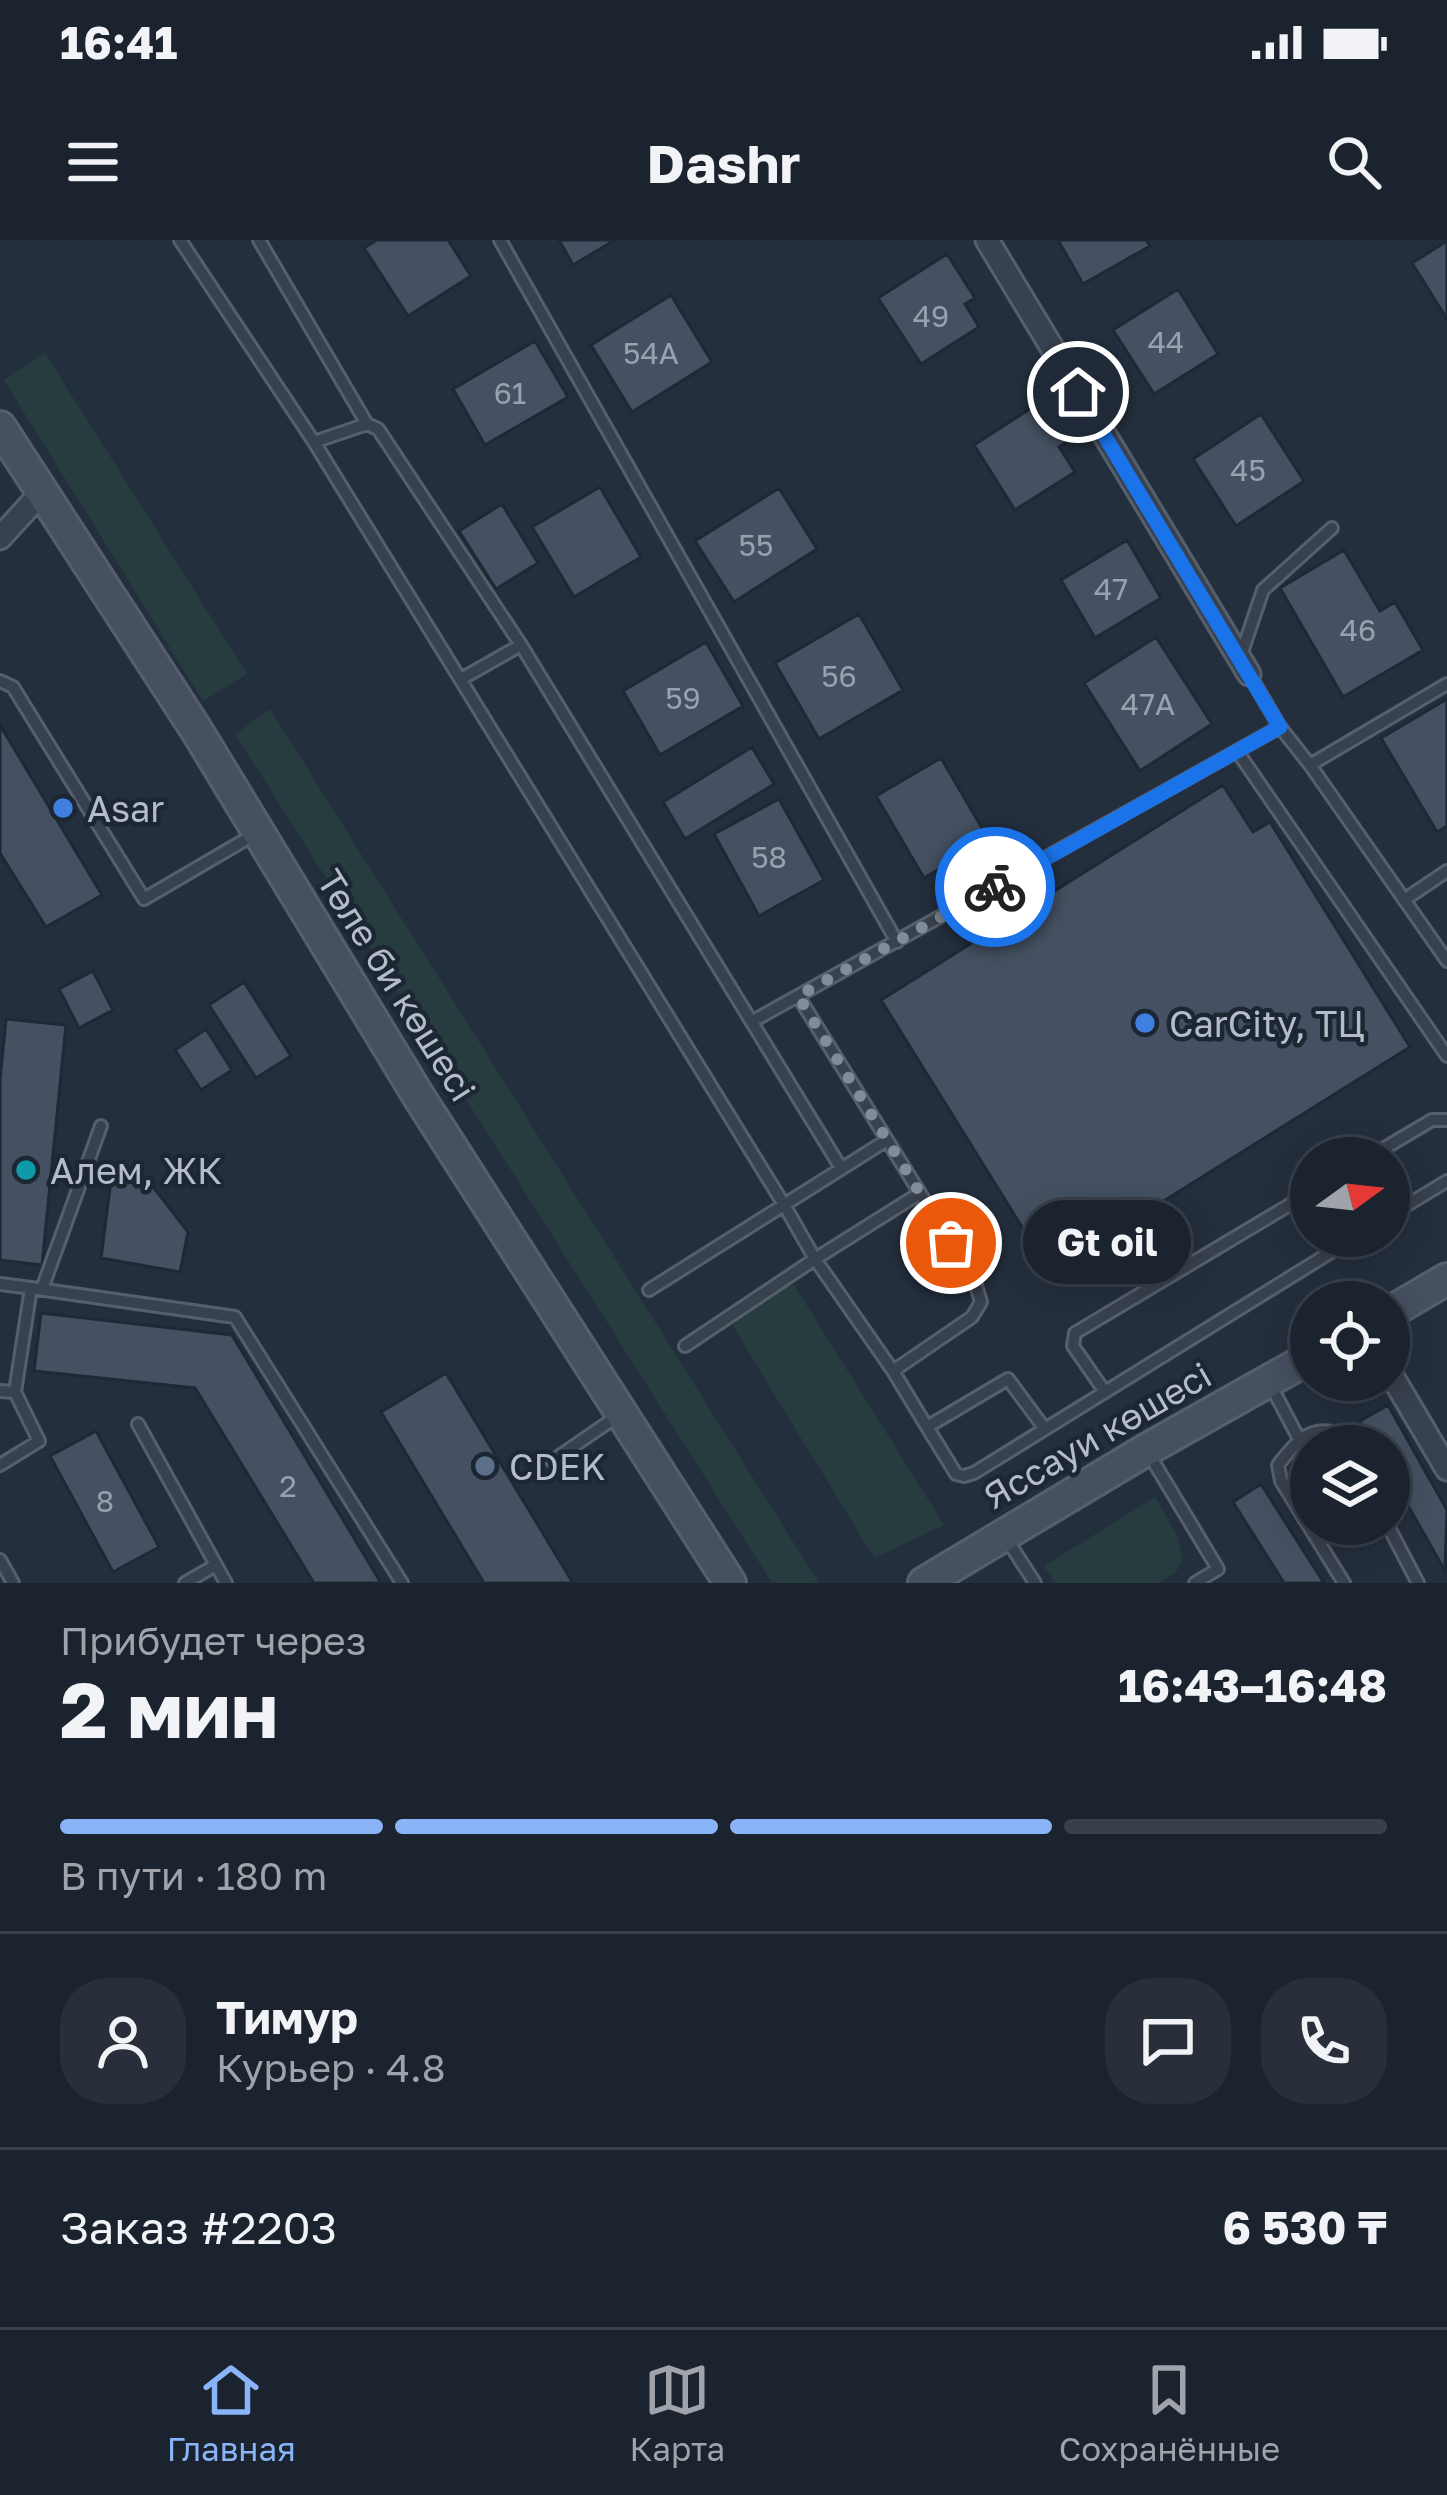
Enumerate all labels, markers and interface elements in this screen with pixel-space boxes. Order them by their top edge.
text: 16:41 [60,15,177,69]
icon: menu [60,129,126,195]
icon: search [1321,129,1387,195]
text: Dashr [647,130,800,195]
house number: 49 [913,298,949,334]
house number: 44 [1148,324,1184,360]
house number: 54А [623,335,679,371]
pin [1027,341,1129,443]
icon: home [1045,359,1111,425]
house number: 61 [494,375,526,411]
house number: 45 [1230,452,1266,488]
house number: 55 [739,527,773,563]
house number: 47 [1094,571,1128,607]
house number: 46 [1340,612,1376,648]
house number: 56 [821,658,857,694]
house number: 59 [665,680,701,716]
house number: 47А [1121,686,1175,722]
place label: Asar [87,787,164,830]
marker: Asar [50,795,76,821]
courier [935,827,1055,947]
house number: 58 [751,839,787,875]
icon: bike [962,854,1028,920]
street label: Төле би көшесі [309,861,485,1109]
place label: CarCity, ТЦ [1169,1002,1365,1045]
marker: CarCity, ТЦ [1132,1010,1158,1036]
north arrow [1290,1137,1410,1257]
map controls [1290,1137,1410,1545]
place label: Алем, ЖК [50,1149,222,1192]
marker: Алем, ЖК [13,1157,39,1183]
pin [900,1192,1002,1294]
callout: Gt oil [1023,1201,1191,1285]
icon: bag [918,1210,984,1276]
text: Gt oil [1056,1218,1158,1265]
button: locate [1290,1281,1410,1401]
street label: Яссауи көшесі [976,1352,1218,1518]
button: layers [1290,1425,1410,1545]
place label: CDEK [509,1445,605,1488]
marker: CDEK [472,1453,498,1479]
house number: 2 [279,1468,297,1504]
house number: 8 [96,1483,114,1519]
text: Прибудет через [60,1617,366,1664]
text: 16:43–16:48 [1118,1658,1387,1712]
text: 2 мин [60,1662,278,1755]
text: В пути · 180 m [60,1852,327,1899]
button: person [60,1978,186,2104]
button: chat [1105,1978,1231,2104]
button: phone [1261,1978,1387,2104]
text: Тимур [216,1990,358,2044]
text: Курьер · 4.8 [216,2044,446,2091]
text: Заказ #2203 [60,2200,337,2254]
text: 6 530 ₸ [1223,2200,1387,2254]
tab: Главная [167,2357,296,2468]
tab: Карта [630,2357,725,2468]
tab: Сохранённые [1059,2357,1280,2468]

